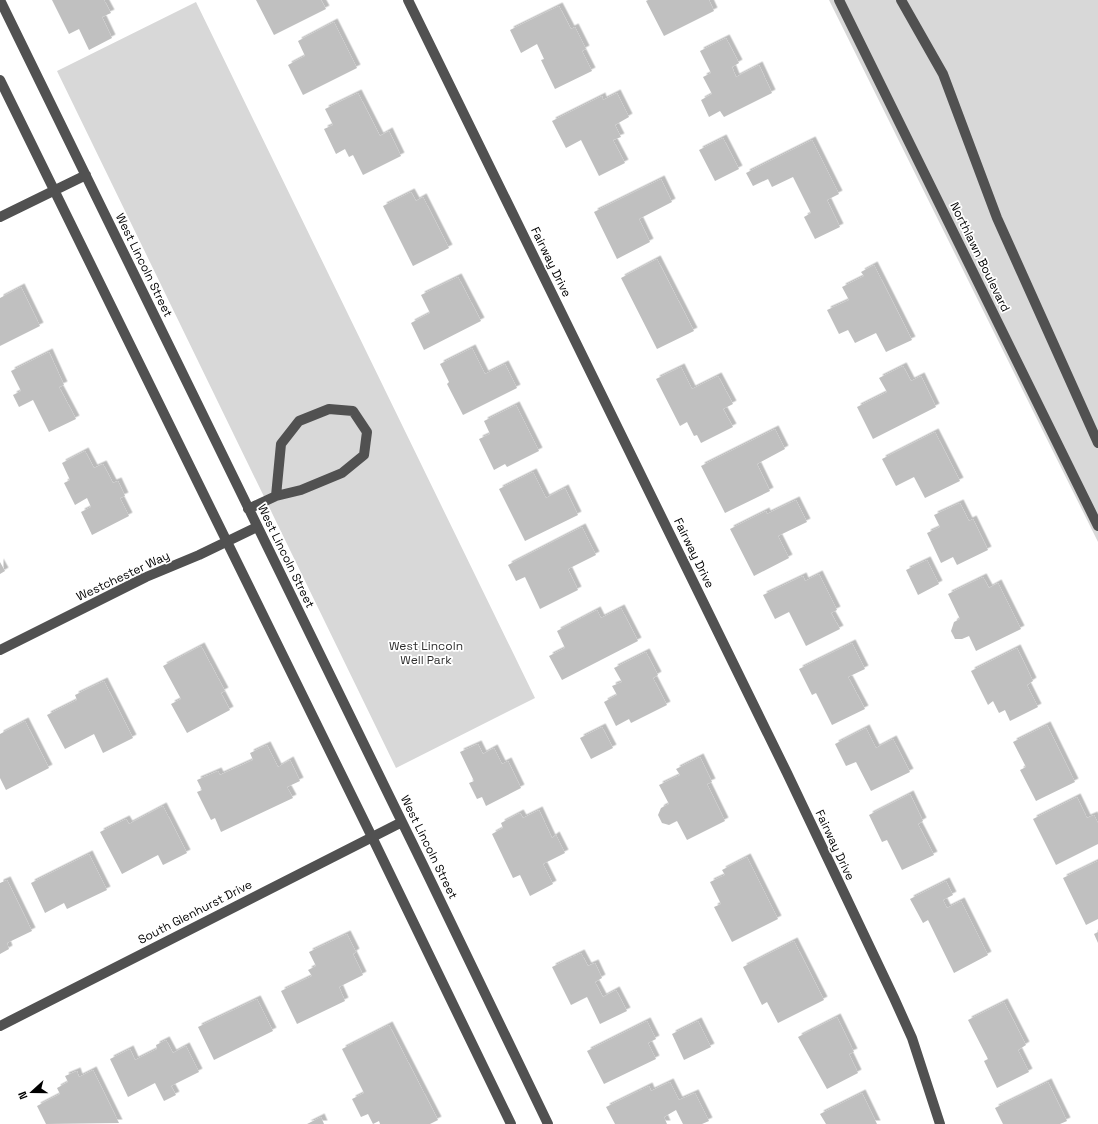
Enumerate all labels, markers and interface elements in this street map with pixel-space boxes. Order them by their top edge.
street label: Northlawn Boulevard [946,199,1014,315]
street label: West Lincoln Street [112,210,176,320]
street label: Fairway Drive [527,224,575,300]
street label: West Lincoln Street [254,501,318,611]
street label: Fairway Drive [670,515,718,591]
street label: Westchester Way [74,547,172,605]
park label: West Lincoln Well Park [389,638,463,668]
street label: West Lincoln Street [397,792,461,902]
street label: Fairway Drive [812,807,858,883]
street label: South Glenhurst Drive [135,876,255,948]
north arrow [12,1072,52,1112]
text: N [15,1090,31,1102]

